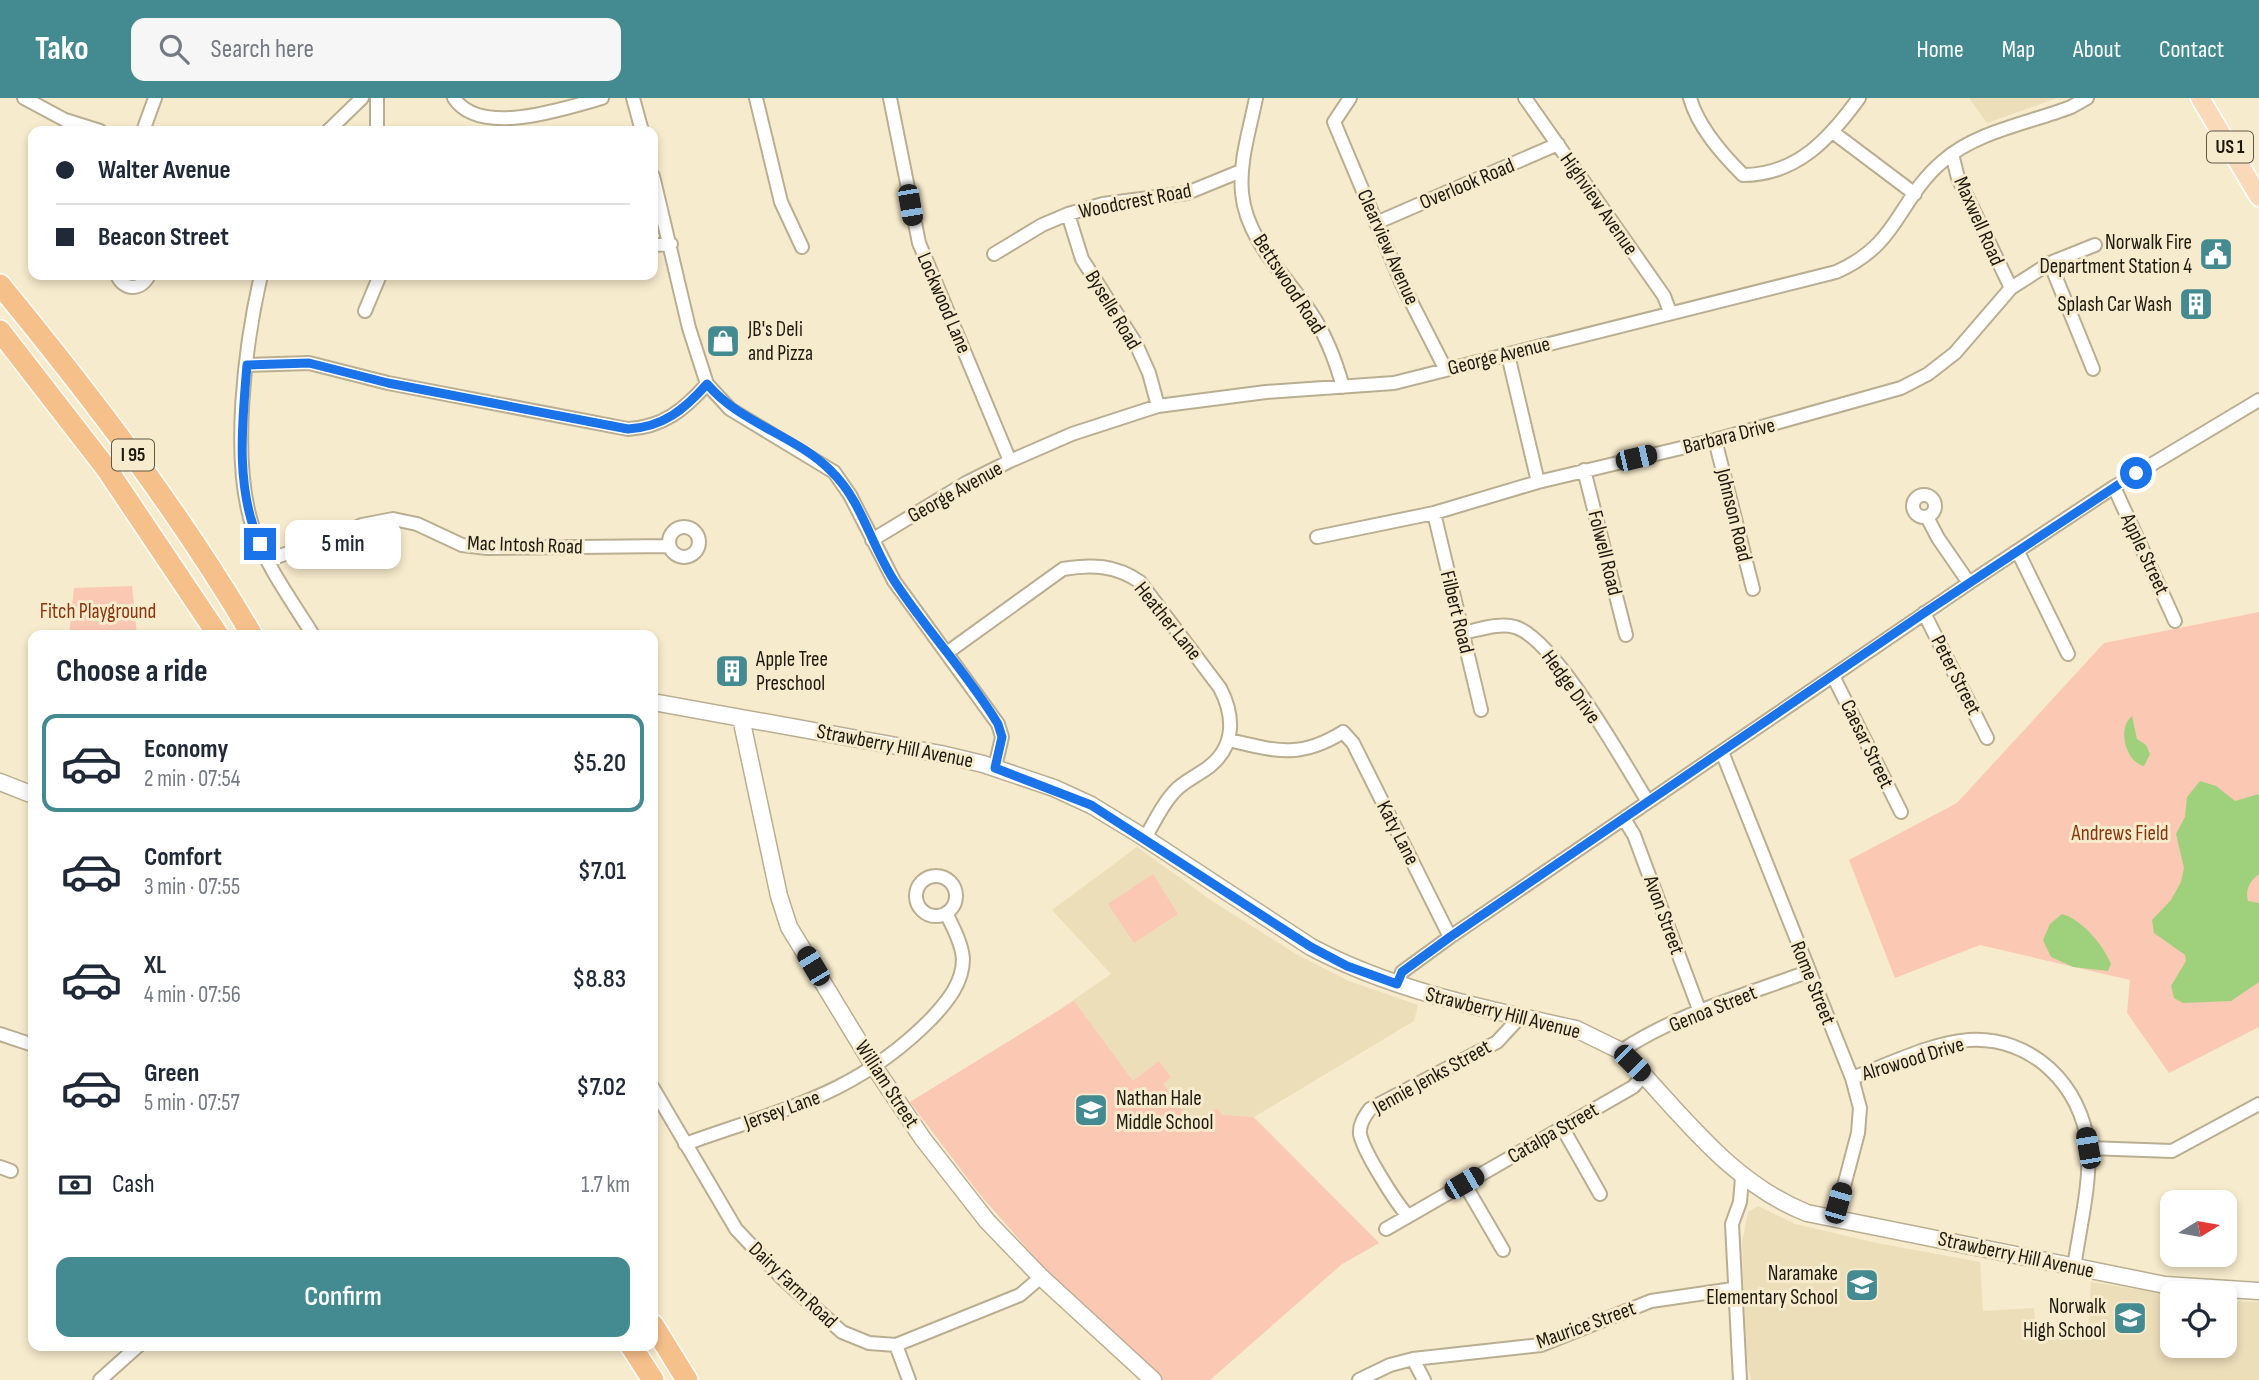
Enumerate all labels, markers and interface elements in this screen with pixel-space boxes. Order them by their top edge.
search box [131,18,621,81]
text: Tako [35,29,89,69]
icon: search [155,30,193,68]
text: Search here [211,34,314,65]
text: Home [1916,35,1964,64]
text: Map [2002,35,2035,64]
text: About [2073,35,2121,64]
text: Contact [2159,35,2224,64]
road number: US 1 [2207,132,2253,162]
street label: Highview Avenue [1555,148,1643,260]
street label: Overlook Road [1416,153,1518,215]
text: Walter Avenue [98,155,231,186]
street label: Maxwell Road [1948,173,2010,269]
street label: Woodcrest Road [1077,178,1193,224]
car [897,182,924,228]
street label: Clearview Avenue [1351,185,1425,309]
text: Beacon Street [98,222,229,253]
street label: Bettswood Road [1247,229,1331,339]
place label: Norwalk Fire Department Station 4 [2039,230,2192,279]
public building icon: Norwalk Fire Department Station 4 [2197,235,2235,273]
street label: Lockwood Lane [912,249,976,357]
street label: Byselle Road [1080,266,1146,354]
building icon: Splash Car Wash [2177,285,2215,323]
place label: Splash Car Wash [2057,292,2172,317]
place label: JB's Deli and Pizza [747,317,813,366]
shop icon: JB's Deli and Pizza [704,322,742,360]
street label: George Avenue [1445,331,1553,381]
street label: Barbara Drive [1680,412,1778,460]
road number: I 95 [112,440,154,470]
car [1614,443,1659,473]
street label: George Avenue [903,456,1007,528]
route start [2120,457,2152,489]
street label: Johnson Road [1710,465,1758,564]
street label: Folwell Road [1582,508,1628,598]
street label: Apple Street [2115,508,2175,599]
callout: 5 min [284,520,400,569]
route end [244,528,276,560]
text: 5 min [322,530,364,558]
street label: Mac Intosh Road [467,530,583,560]
street label: Filbert Road [1435,568,1479,656]
street label: Heather Lane [1129,577,1207,665]
park label: Fitch Playground [40,599,156,624]
street label: Peter Street [1925,631,1987,719]
street label: Hedge Drive [1536,645,1606,729]
place label: Apple Tree Preschool [755,647,828,696]
text: Choose a ride [56,652,208,691]
building icon: Apple Tree Preschool [713,652,751,690]
street label: Caesar Street [1835,696,1899,792]
street label: Strawberry Hill Avenue [815,719,975,773]
icon: car [60,732,123,795]
text: Economy [144,734,228,765]
text: $5.20 [573,748,626,779]
text: 2 min · 07:54 [144,765,240,793]
street label: Katy Lane [1371,797,1425,869]
park label: Andrews Field [2070,821,2169,846]
icon: car [60,840,123,903]
text: Comfort [144,842,222,873]
text: $7.01 [578,856,626,887]
street label: Avon Street [1638,871,1690,958]
text: 3 min · 07:55 [144,873,240,901]
street label: Rome Street [1785,938,1841,1028]
car [794,943,833,989]
icon: car [60,948,123,1011]
text: XL [144,950,166,981]
text: $8.83 [572,964,626,995]
street label: Genoa Street [1665,980,1761,1038]
text: 4 min · 07:56 [144,981,241,1009]
street label: Strawberry Hill Avenue [1423,982,1583,1044]
street label: Alrowood Drive [1858,1032,1967,1087]
street label: Jennie Jenks Street [1368,1034,1495,1120]
street label: William Street [850,1036,924,1132]
car [1610,1041,1655,1085]
icon: car [60,1056,123,1119]
text: Green [144,1058,199,1089]
text: $7.02 [576,1072,626,1103]
street label: Jersey Lane [740,1085,823,1136]
place label: Nathan Hale Middle School [1116,1086,1213,1135]
text: 5 min · 07:57 [144,1089,240,1117]
school or university icon: Nathan Hale Middle School [1072,1091,1110,1129]
street label: Catalpa Street [1503,1097,1603,1169]
car [2075,1125,2102,1171]
car [1441,1163,1488,1203]
icon: cash [56,1166,94,1204]
text: Cash [112,1169,155,1200]
text: 1.7 km [581,1171,630,1199]
car [1823,1180,1854,1226]
north arrow [2160,1190,2236,1267]
map controls [2160,1190,2237,1358]
street label: Strawberry Hill Avenue [1936,1226,2096,1284]
street label: Dairy Farm Road [744,1237,842,1333]
button: Confirm [56,1257,630,1337]
place label: Naramake Elementary School [1706,1261,1838,1310]
school or university icon: Naramake Elementary School [1843,1266,1881,1304]
button: locate [2160,1281,2237,1358]
place label: Norwalk High School [2023,1294,2106,1343]
street label: Maurice Street [1533,1296,1639,1354]
school or university icon: Norwalk High School [2111,1299,2149,1337]

